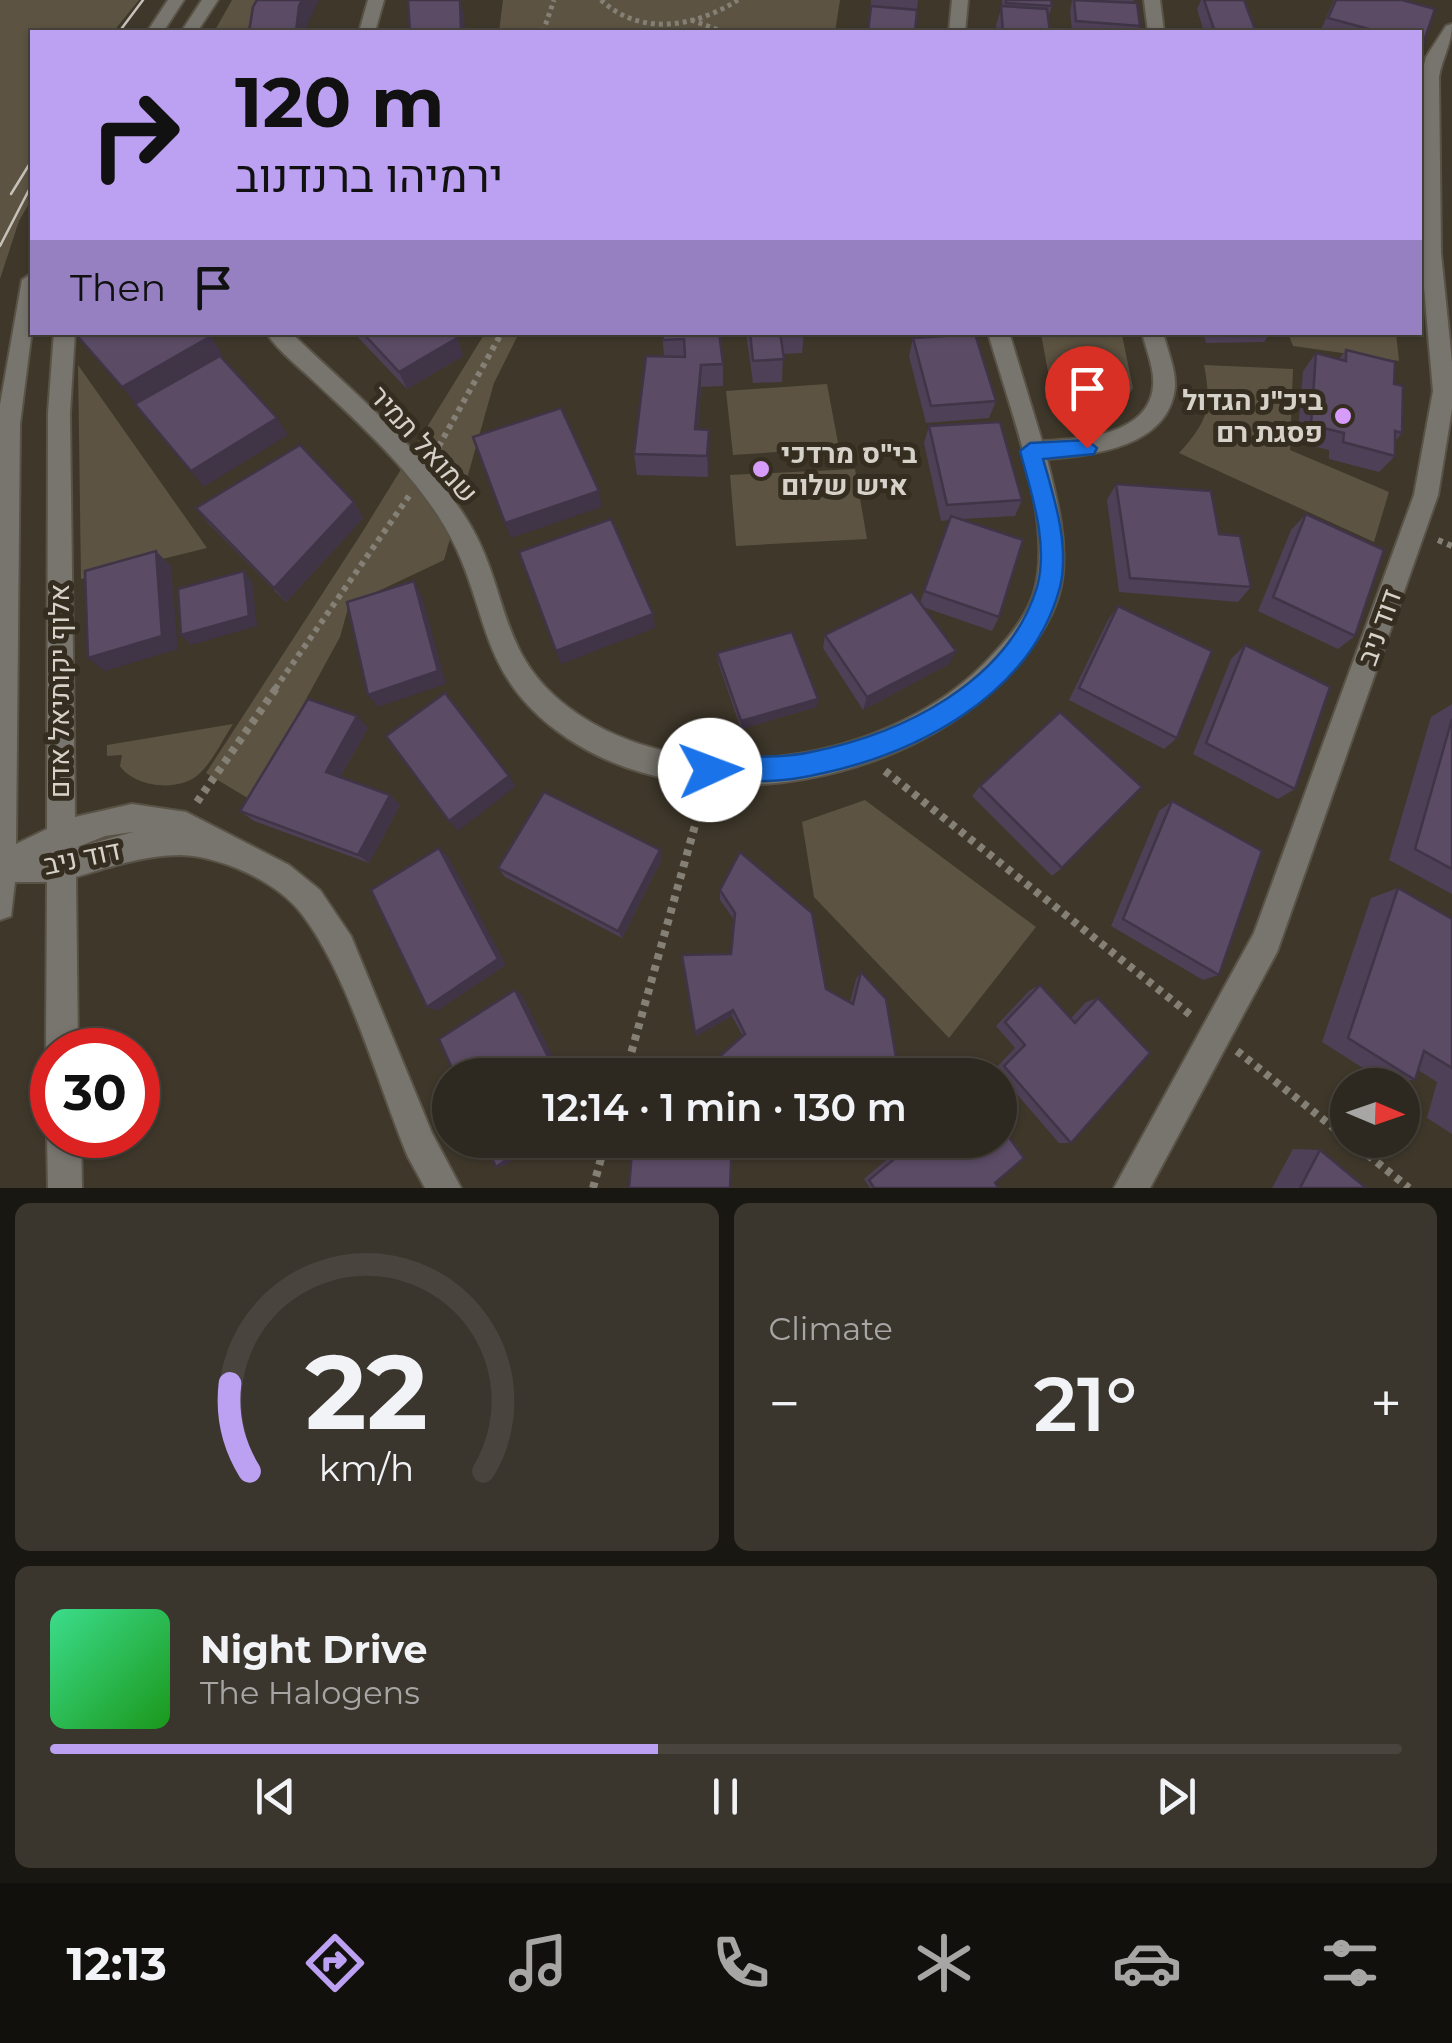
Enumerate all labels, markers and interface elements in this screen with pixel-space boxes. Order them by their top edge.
text: 120 m [235,59,445,145]
icon: right [70,70,200,200]
text: ירמיהו ברנדנוב [235,148,503,203]
icon: arrive [186,260,241,315]
text: Then [70,264,166,311]
pin [1045,346,1130,449]
icon: arrive [1060,361,1115,416]
street label: שמואל תמיר [363,379,485,509]
place label: ביכ"נ הגדול פסגת רם [1182,383,1323,449]
marker: ביכ"נ הגדול פסגת רם [1332,405,1354,427]
place label: בי"ס מרדכי איש שלום [781,436,917,502]
marker: בי"ס מרדכי איש שלום [750,458,772,480]
street label: אלוף יקותיאל אדם [42,584,76,798]
street label: דוד ניב [1350,584,1408,670]
position arrow [658,718,762,822]
street label: דוד ניב [40,832,124,882]
speed limit sign: 30 [30,1028,160,1158]
north arrow [1330,1068,1420,1158]
map controls [1330,1068,1420,1158]
text: 12:14 · 1 min · 130 m [542,1084,907,1131]
text: Climate [769,1309,893,1348]
text: 22 [305,1328,428,1455]
text: 21° [1033,1358,1137,1450]
text: − [769,1370,800,1437]
text: + [1370,1370,1402,1437]
text: km/h [319,1446,414,1490]
text: Night Drive [200,1626,427,1673]
text: The Halogens [200,1673,420,1712]
icon: previous [248,1769,303,1824]
icon: pause [698,1769,753,1824]
icon: next [1149,1769,1204,1824]
icon: directions [300,1928,370,1998]
icon: music [503,1928,573,1998]
icon: phone [706,1928,776,1998]
icon: climate [909,1928,979,1998]
icon: car [1112,1928,1182,1998]
icon: filters [1315,1928,1385,1998]
text: 12:13 [67,1936,167,1991]

